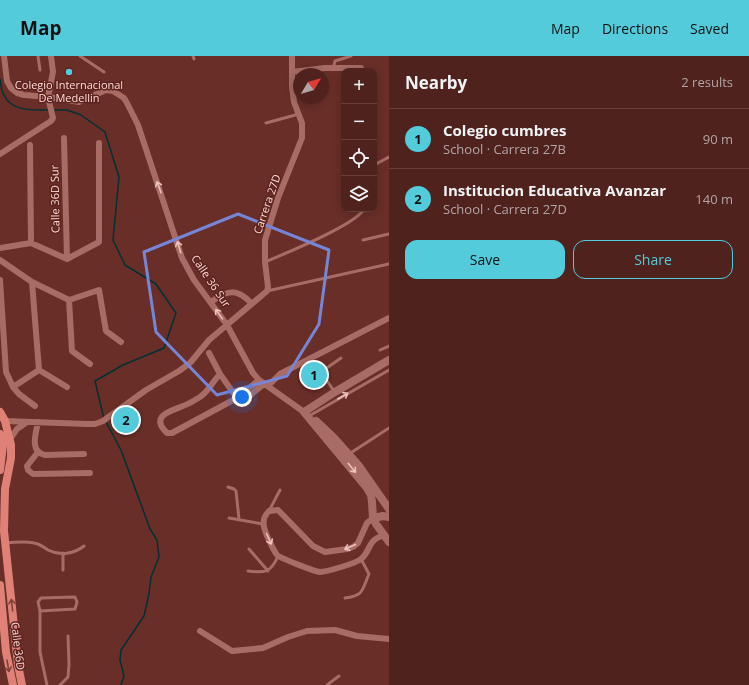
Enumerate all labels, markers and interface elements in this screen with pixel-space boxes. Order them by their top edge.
text: Map [20,15,61,41]
text: Map [551,19,580,38]
text: Directions [602,19,668,38]
text: Saved [690,19,729,38]
marker: Colegio Internacional De Medellin [64,67,74,77]
north arrow [293,68,329,104]
map controls [341,68,377,212]
button: + [341,68,377,104]
text: Nearby [405,71,467,94]
text: 2 results [681,73,733,91]
place label: Colegio Internacional De Medellin [15,77,123,105]
button: − [341,104,377,140]
text: Colegio cumbres [443,120,566,140]
text: 1 [414,130,422,148]
text: 90 m [703,130,733,148]
button: locate [341,140,377,176]
text: School · Carrera 27B [443,140,566,158]
street label: Calle 36D Sur [46,164,63,233]
street label: Carrera 27D [249,172,284,236]
button: layers [341,176,377,212]
text: Institucion Educativa Avanzar [443,180,666,200]
one-way arrow [154,182,162,194]
text: 2 [414,190,422,208]
text: 140 m [695,190,733,208]
text: School · Carrera 27D [443,200,567,218]
button: Save [405,240,565,279]
button: Share [573,240,733,279]
one-way arrow [175,241,182,254]
street label: Calle 36 Sur [188,252,235,310]
one-way arrow [215,308,223,319]
pin: 1 [301,360,327,390]
your location [232,387,252,407]
one-way arrow [336,392,348,400]
pin: 2 [113,405,139,435]
one-way arrow [347,462,356,473]
one-way arrow [266,532,273,544]
one-way arrow [345,544,357,551]
one-way arrow [8,599,16,612]
street label: Calle 36D [8,621,29,671]
one-way arrow [5,659,13,672]

